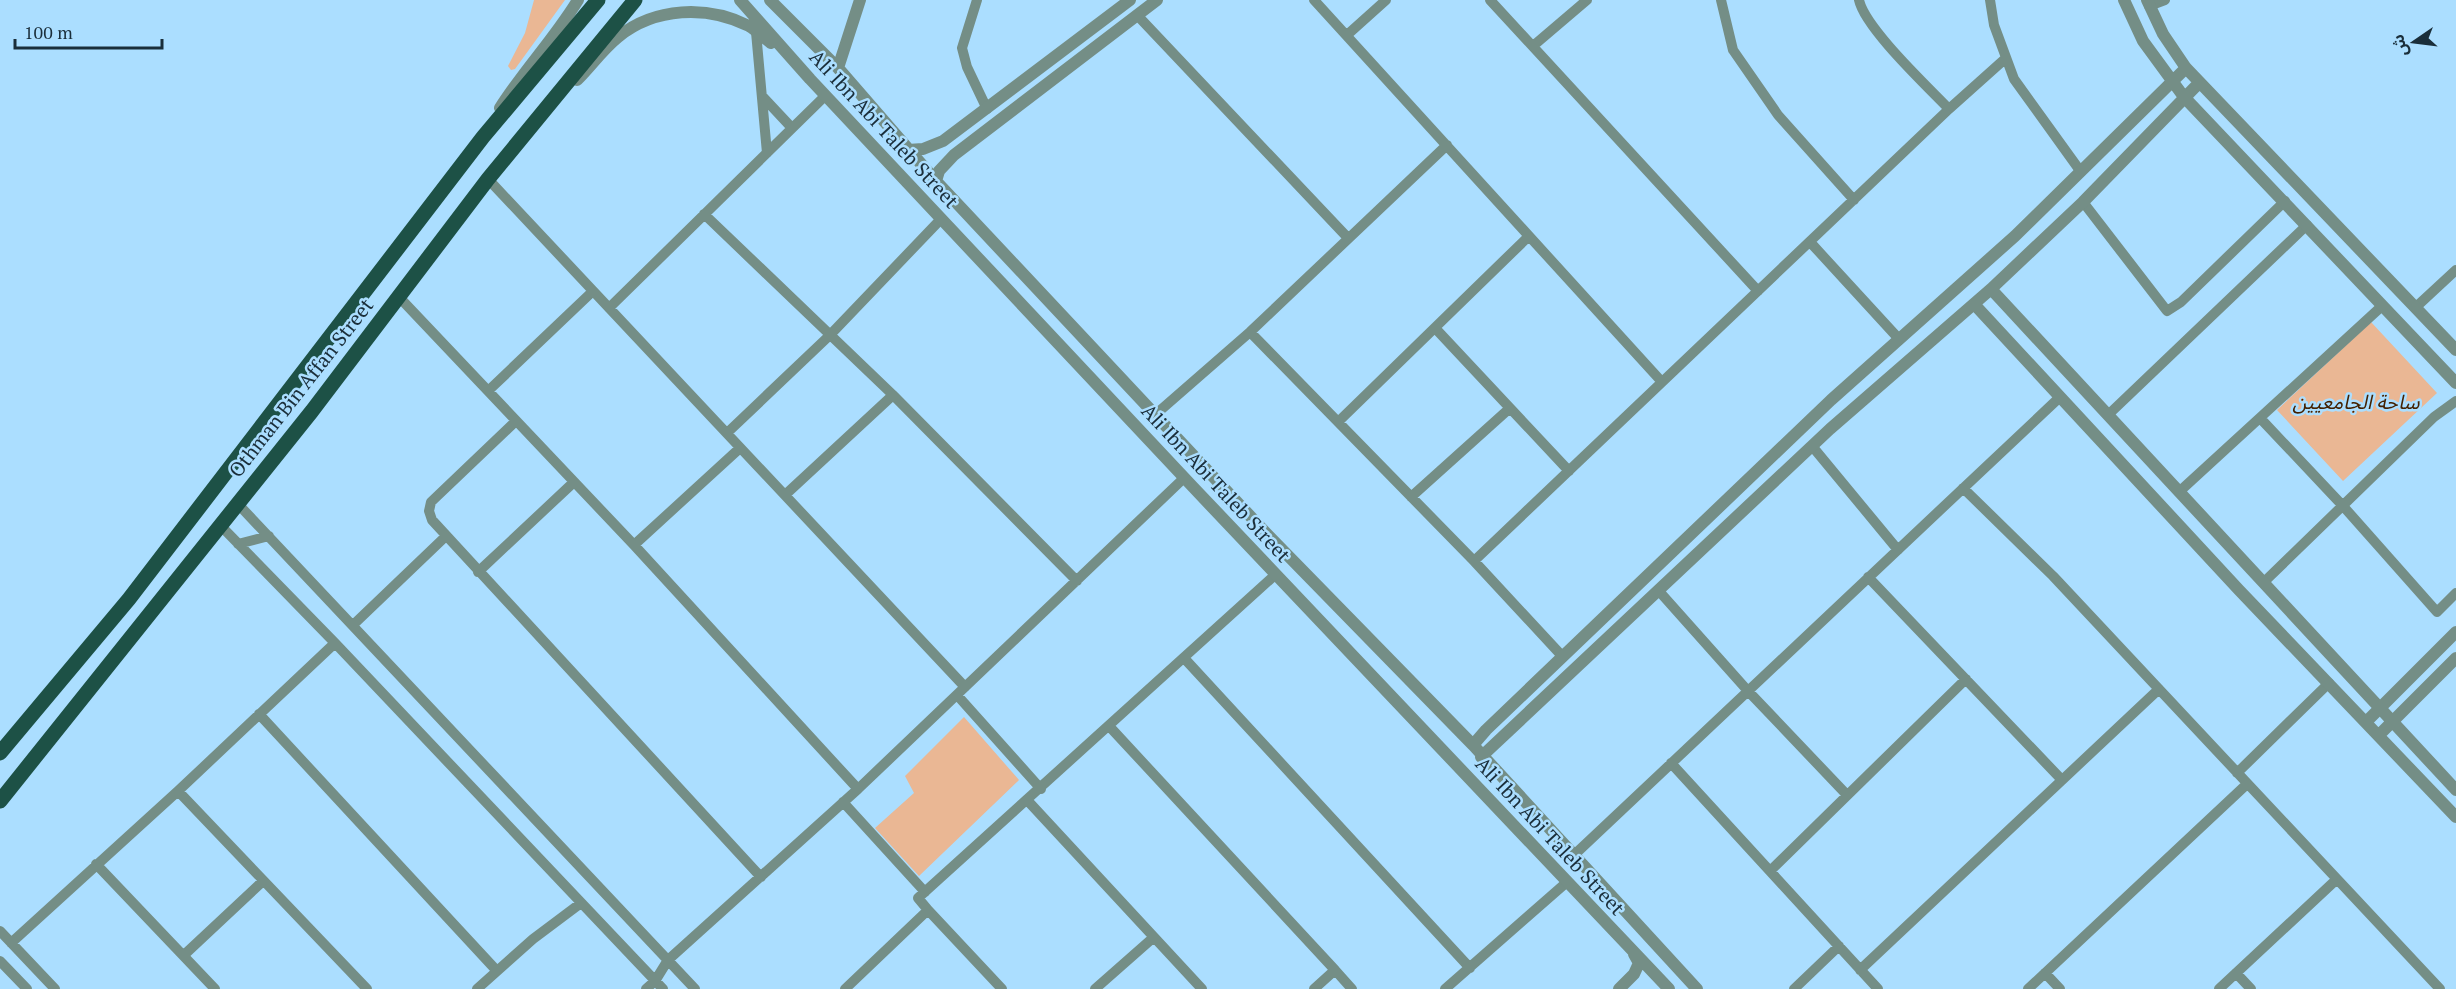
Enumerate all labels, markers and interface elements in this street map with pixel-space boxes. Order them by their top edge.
scale bar [15,12,162,50]
north arrow [2384,12,2444,72]
text: 100 m [24,20,73,44]
text: ش [2386,32,2413,59]
street label: Ali Ibn Abi Taleb Street [804,44,965,214]
street label: Othman Bin Affan Street [222,292,379,483]
park label: ساحة الجامعيين [2293,388,2420,415]
street label: Ali Ibn Abi Taleb Street [1136,398,1297,568]
street label: Ali Ibn Abi Taleb Street [1470,751,1631,921]

